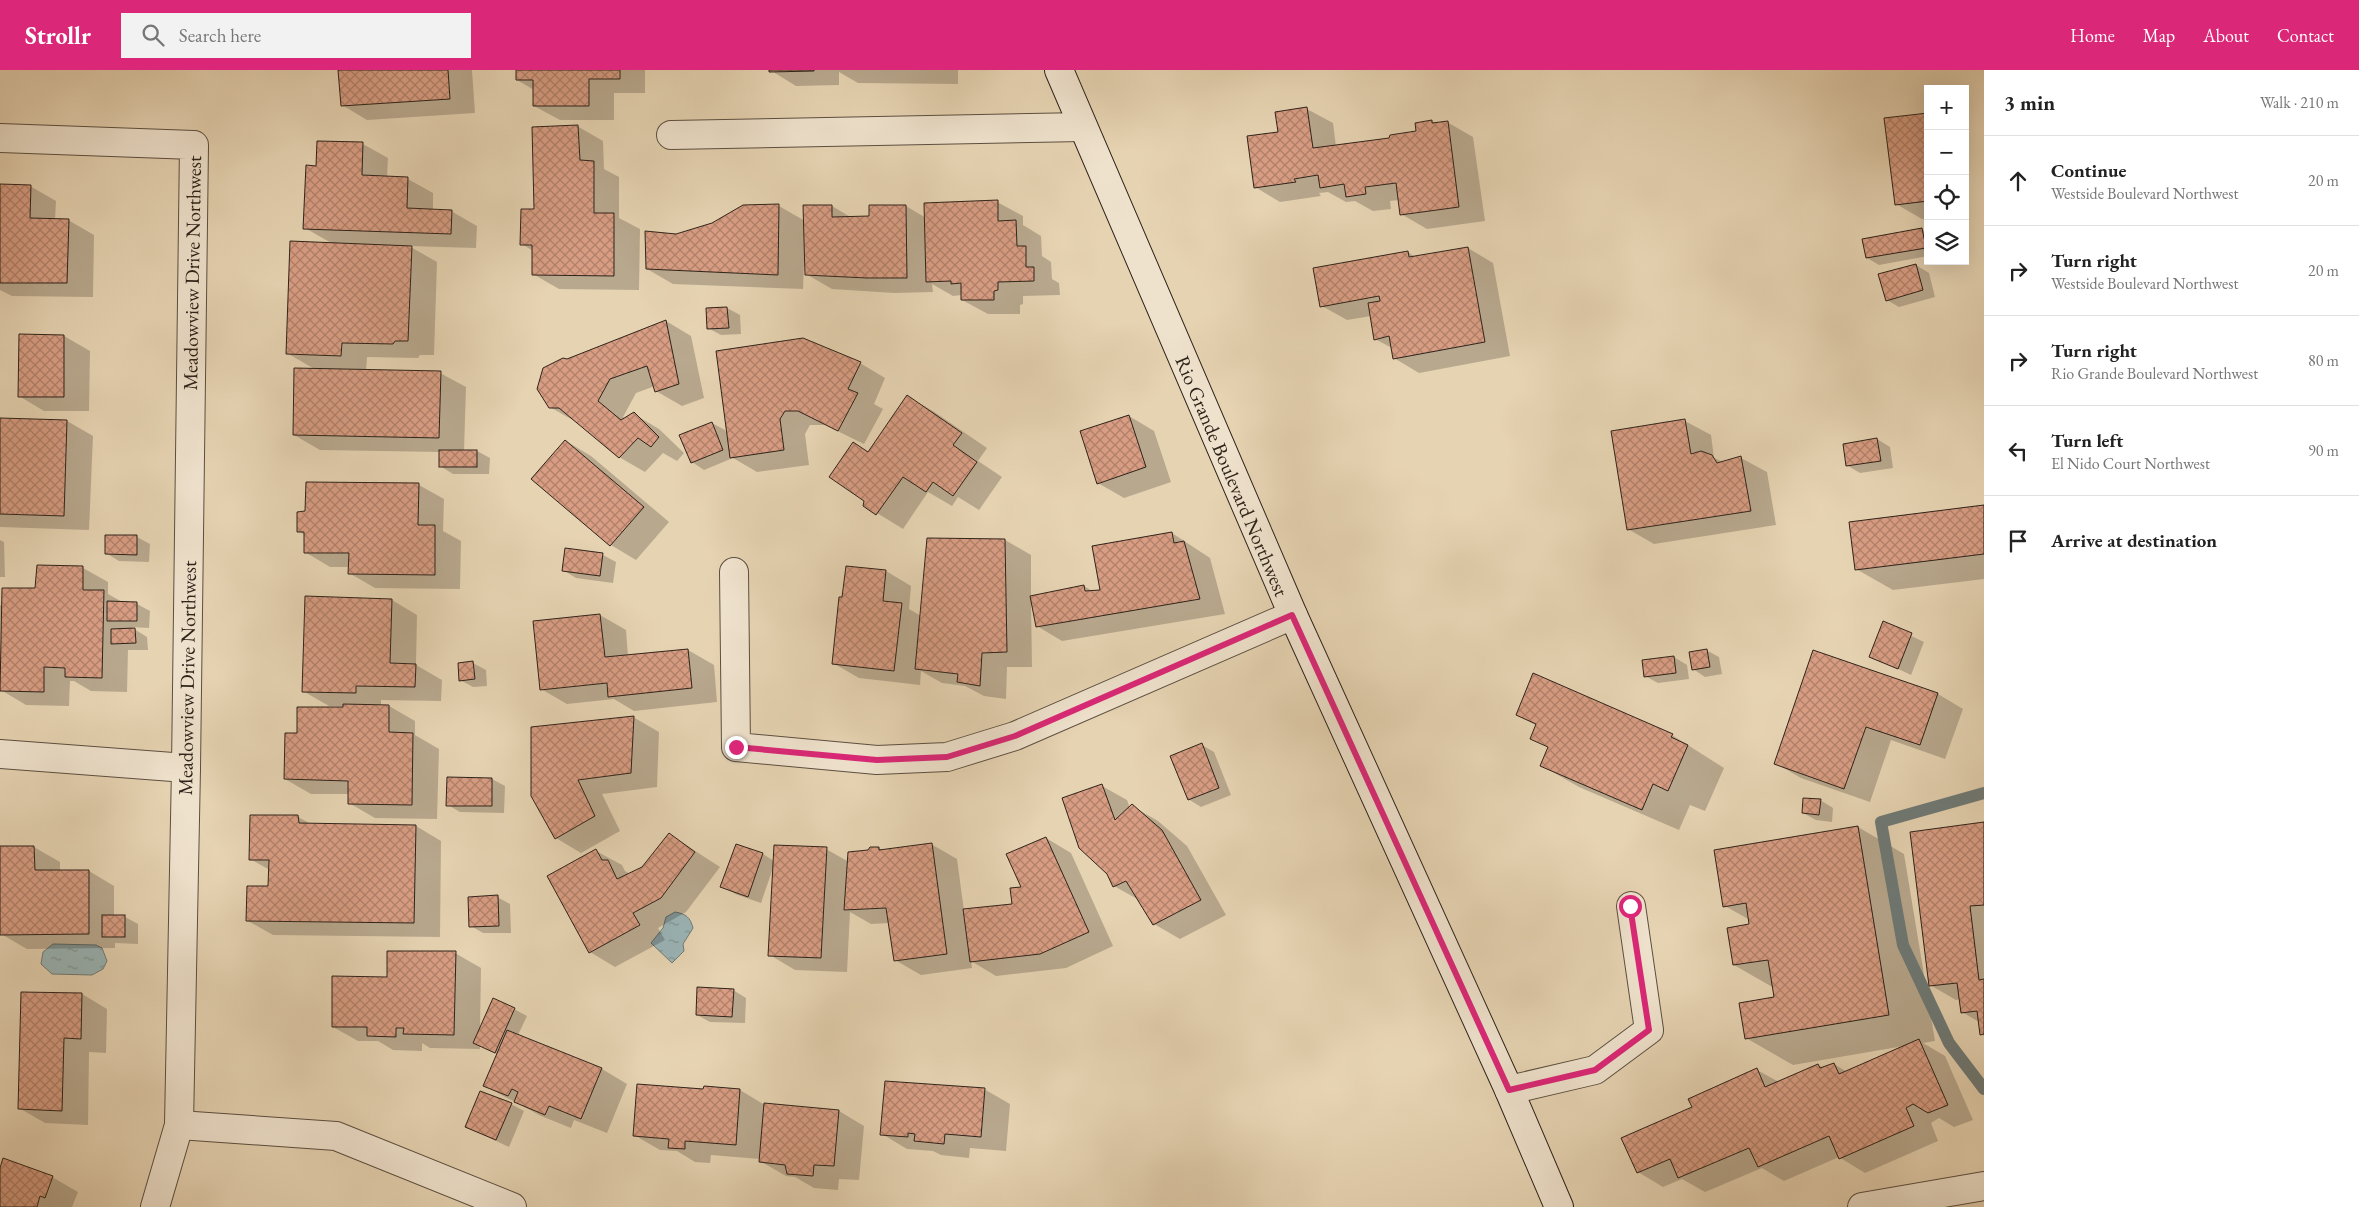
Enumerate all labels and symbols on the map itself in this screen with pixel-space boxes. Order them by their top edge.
street label: Meadowview Drive Northwest [177,155,207,391]
street label: Rio Grande Boulevard Northwest [1169,352,1295,601]
street label: Meadowview Drive Northwest [172,560,202,796]
route end [725,736,748,759]
route start [1619,895,1642,918]

